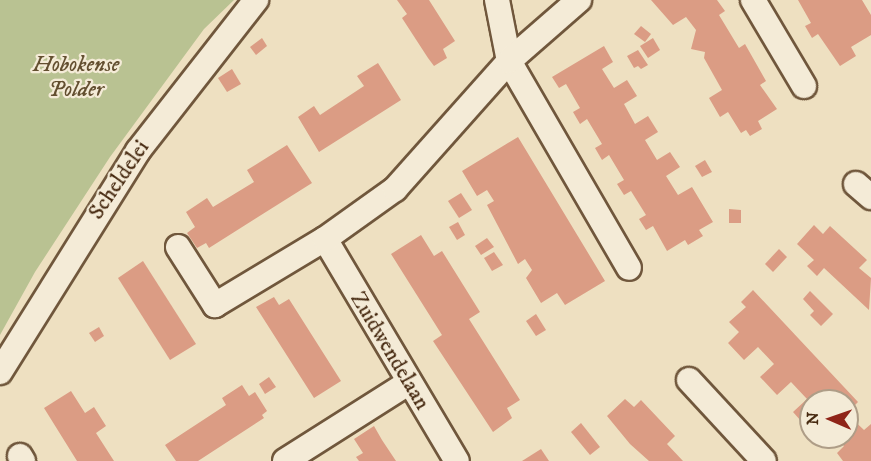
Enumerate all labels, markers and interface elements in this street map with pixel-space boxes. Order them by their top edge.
park label: Hobokense Polder [33,51,119,102]
street label: Scheldelei [83,135,155,225]
street label: Zuidwendelaan [344,287,436,415]
north arrow [799,389,859,449]
text: N [803,412,823,425]

